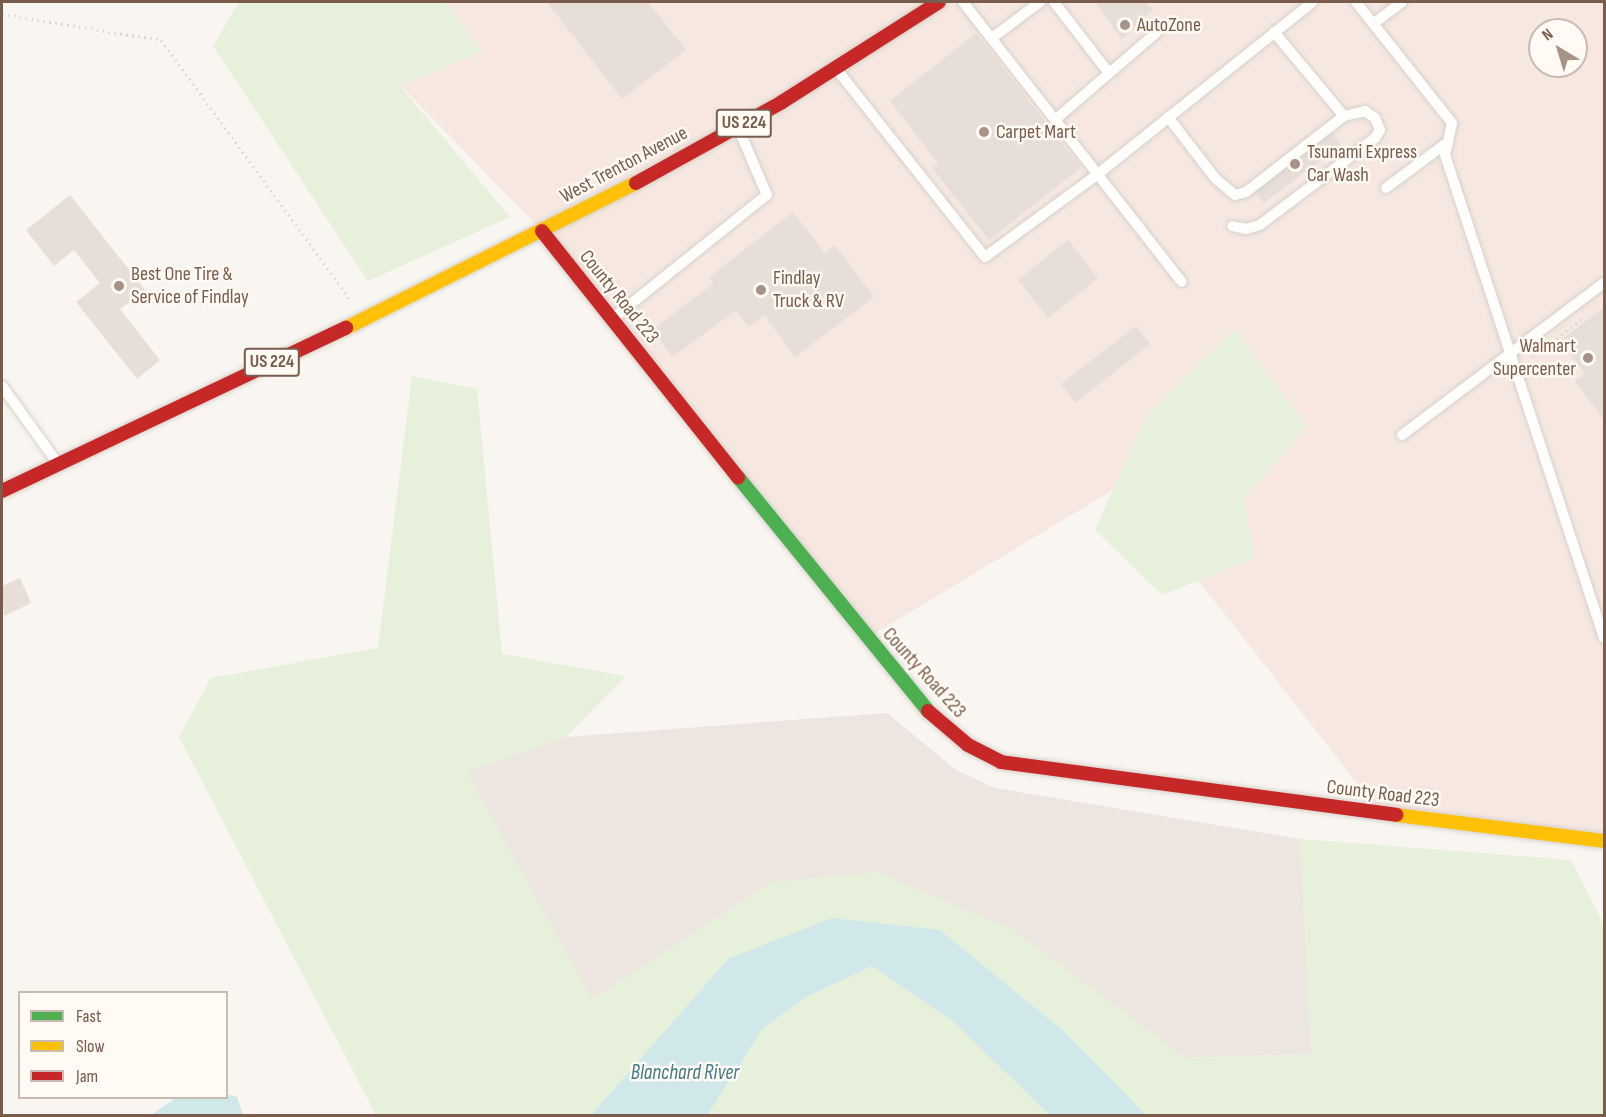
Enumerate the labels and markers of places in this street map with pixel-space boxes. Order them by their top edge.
place label: AutoZone [1137,13,1201,37]
marker: AutoZone [1118,18,1132,32]
place label: Carpet Mart [996,120,1076,144]
marker: Carpet Mart [977,125,991,139]
place label: Tsunami Express Car Wash [1307,140,1417,187]
marker: Tsunami Express Car Wash [1288,157,1302,171]
place label: Best One Tire & Service of Findlay [131,262,249,309]
place label: Findlay Truck & RV [773,266,844,313]
marker: Best One Tire & Service of Findlay [112,279,126,293]
marker: Findlay Truck & RV [754,283,768,297]
place label: Walmart Supercenter [1493,334,1576,381]
marker: Walmart Supercenter [1581,351,1595,365]

